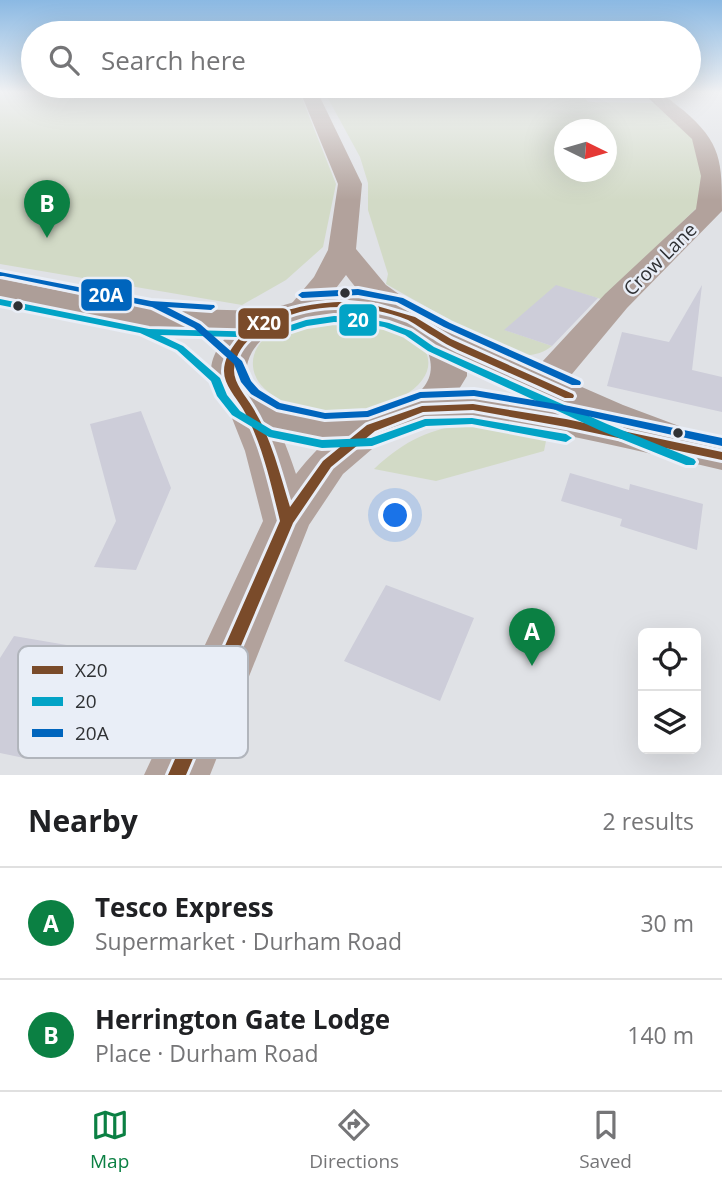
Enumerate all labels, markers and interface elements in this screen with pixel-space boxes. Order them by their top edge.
search box [21,21,701,98]
icon: search [45,41,83,79]
text: Search here [101,42,246,78]
north arrow [554,119,617,182]
pin: B [24,180,70,238]
street label: Crow Lane [618,217,702,301]
line badge: 20A [80,278,133,312]
text: 20A [89,282,124,308]
unlabelled marker [338,286,352,300]
unlabelled marker [11,299,25,313]
line badge: 20 [338,303,378,337]
line badge: X20 [237,307,290,340]
text: 20 [347,307,369,333]
text: X20 [247,310,281,336]
unlabelled marker [671,426,685,440]
your location [378,498,412,532]
pin: A [509,608,555,666]
map controls [638,628,701,754]
button: locate [638,628,701,691]
legend [18,646,248,758]
text: X20 [75,657,108,683]
text: 20 [75,688,97,714]
button: layers [638,691,701,754]
text: 20A [75,720,109,746]
text: Nearby [28,800,138,841]
text: 2 results [603,805,694,837]
text: Tesco Express [95,889,274,925]
text: A [43,907,59,939]
text: 30 m [640,907,694,939]
text: Supermarket · Durham Road [95,925,402,957]
text: Herrington Gate Lodge [95,1001,390,1037]
text: B [43,1019,59,1051]
text: 140 m [627,1019,694,1051]
text: Place · Durham Road [95,1037,319,1069]
tab: Map [90,1106,129,1174]
tab: Directions [309,1106,399,1174]
tab: Saved [579,1106,632,1174]

